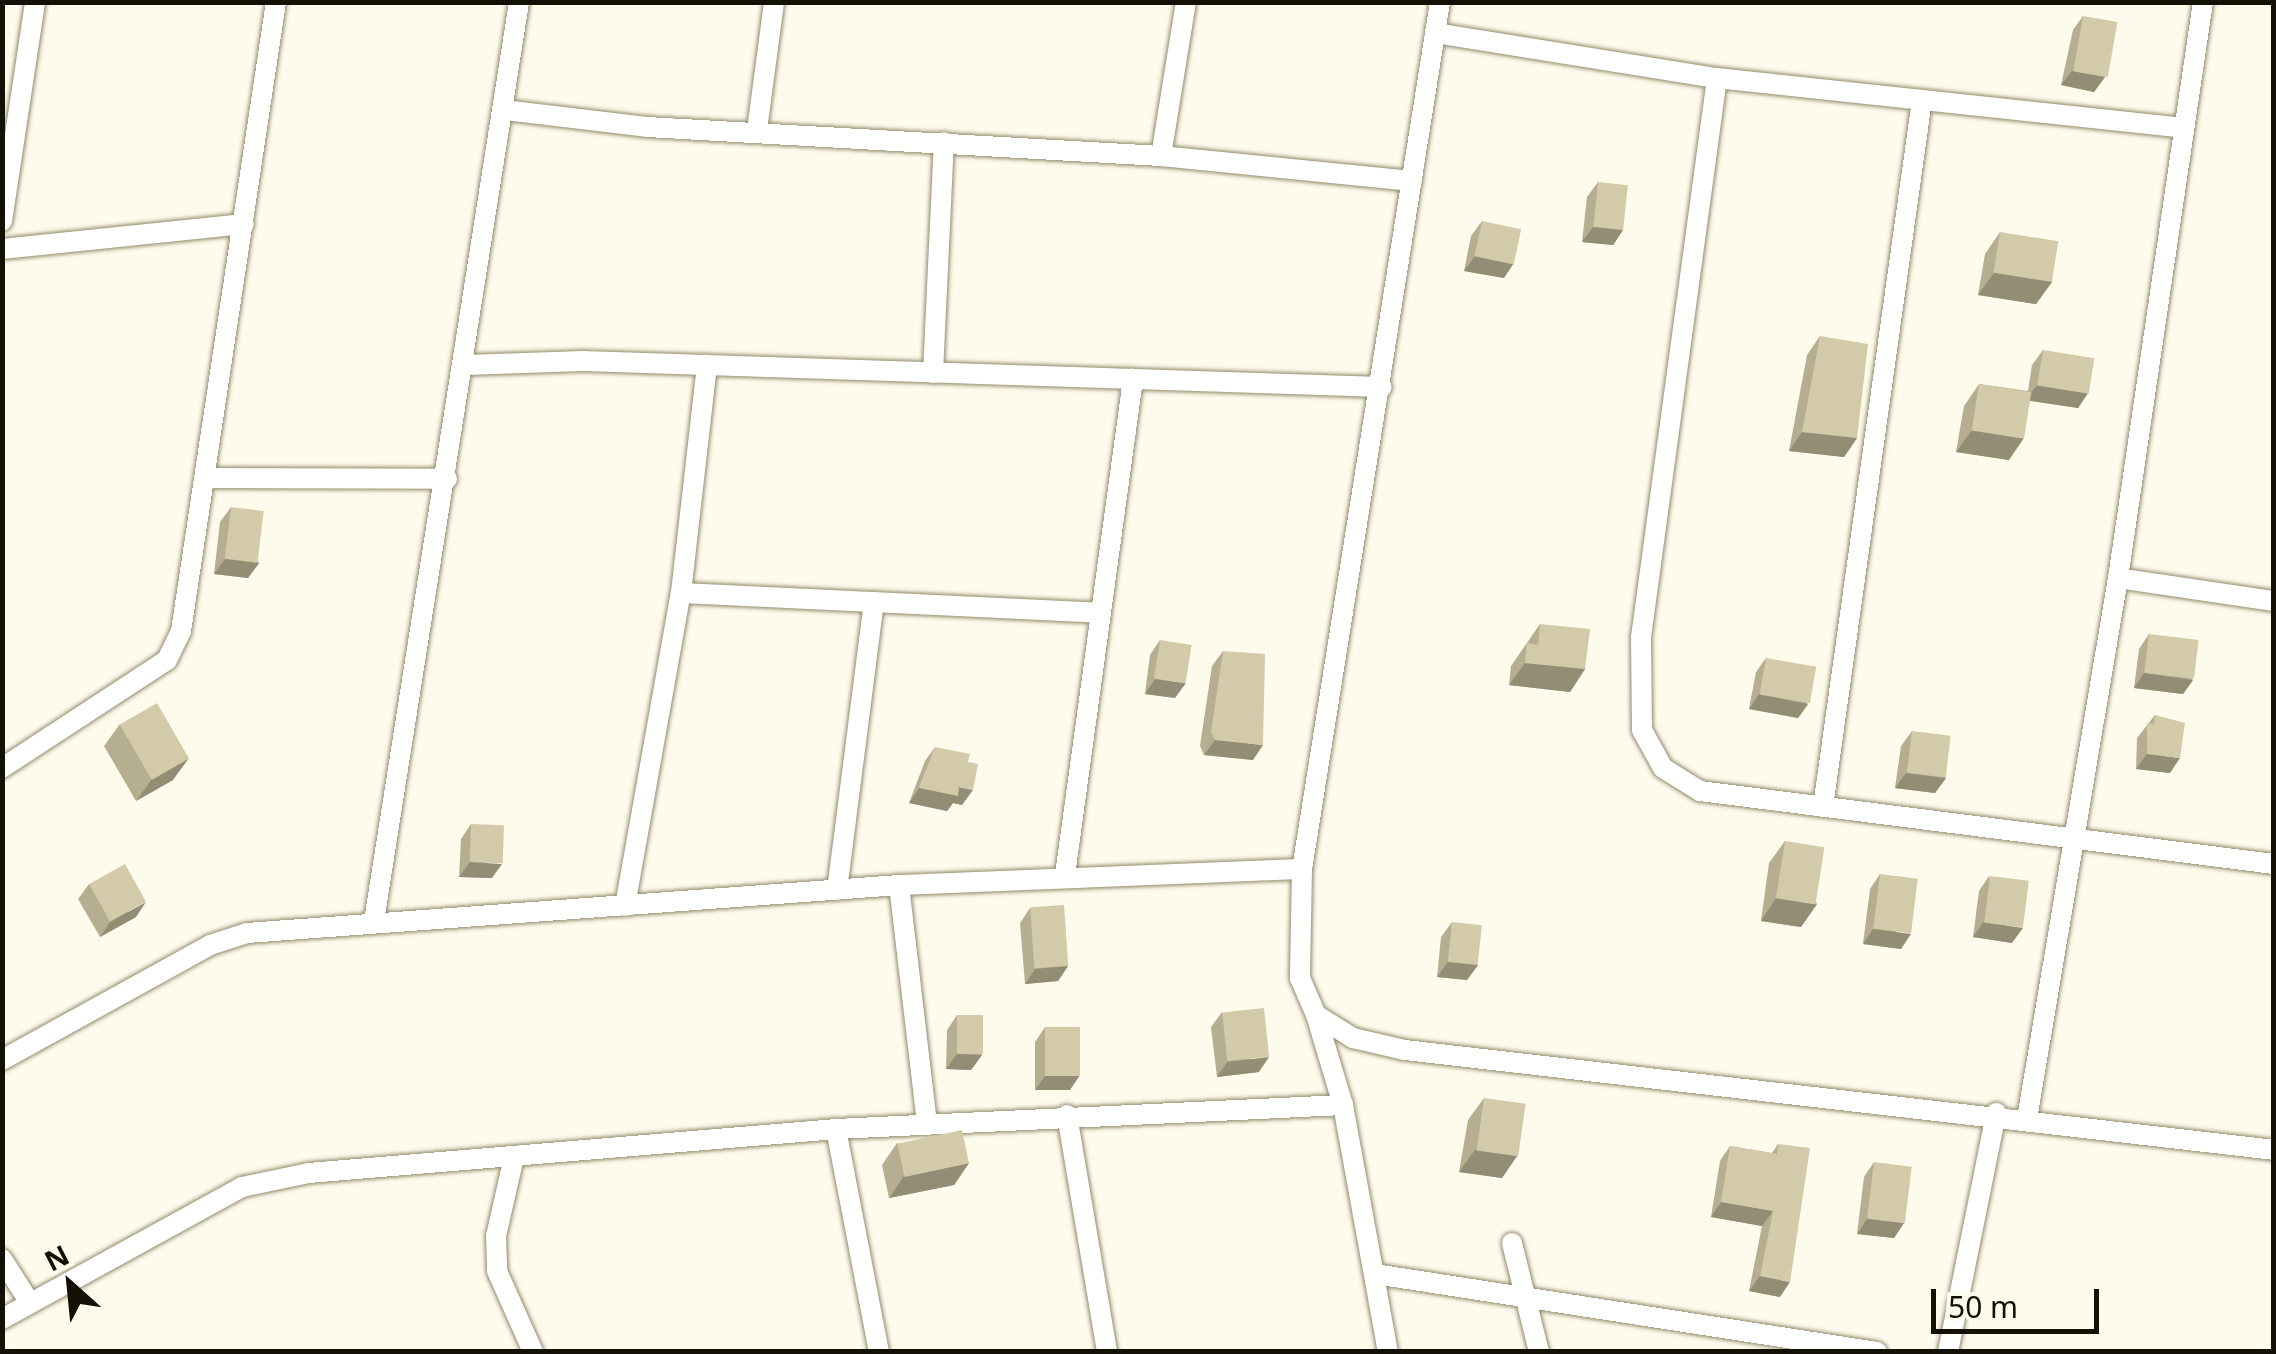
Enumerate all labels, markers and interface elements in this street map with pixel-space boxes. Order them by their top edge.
north arrow [20,1234,120,1334]
text: N [38,1235,75,1279]
scale bar [1936,1269,2104,1331]
text: 50 m [1948,1286,2018,1327]

